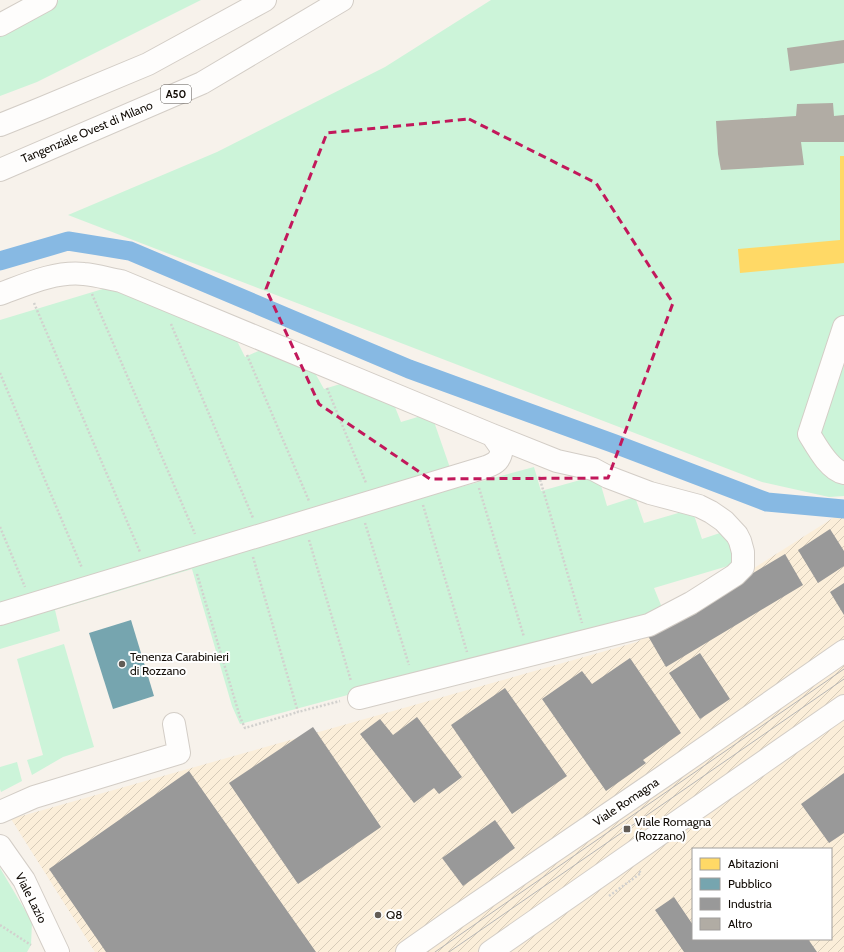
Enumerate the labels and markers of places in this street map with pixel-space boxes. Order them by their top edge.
place label: Tenenza Carabinieri di Rozzano [130,649,229,678]
marker: Tenenza Carabinieri di Rozzano [117,659,127,669]
place label: Viale Romagna (Rozzano) [635,814,711,843]
marker: Viale Romagna (Rozzano) [622,824,632,834]
place label: Q8 [386,907,403,922]
marker: Q8 [373,910,383,920]

